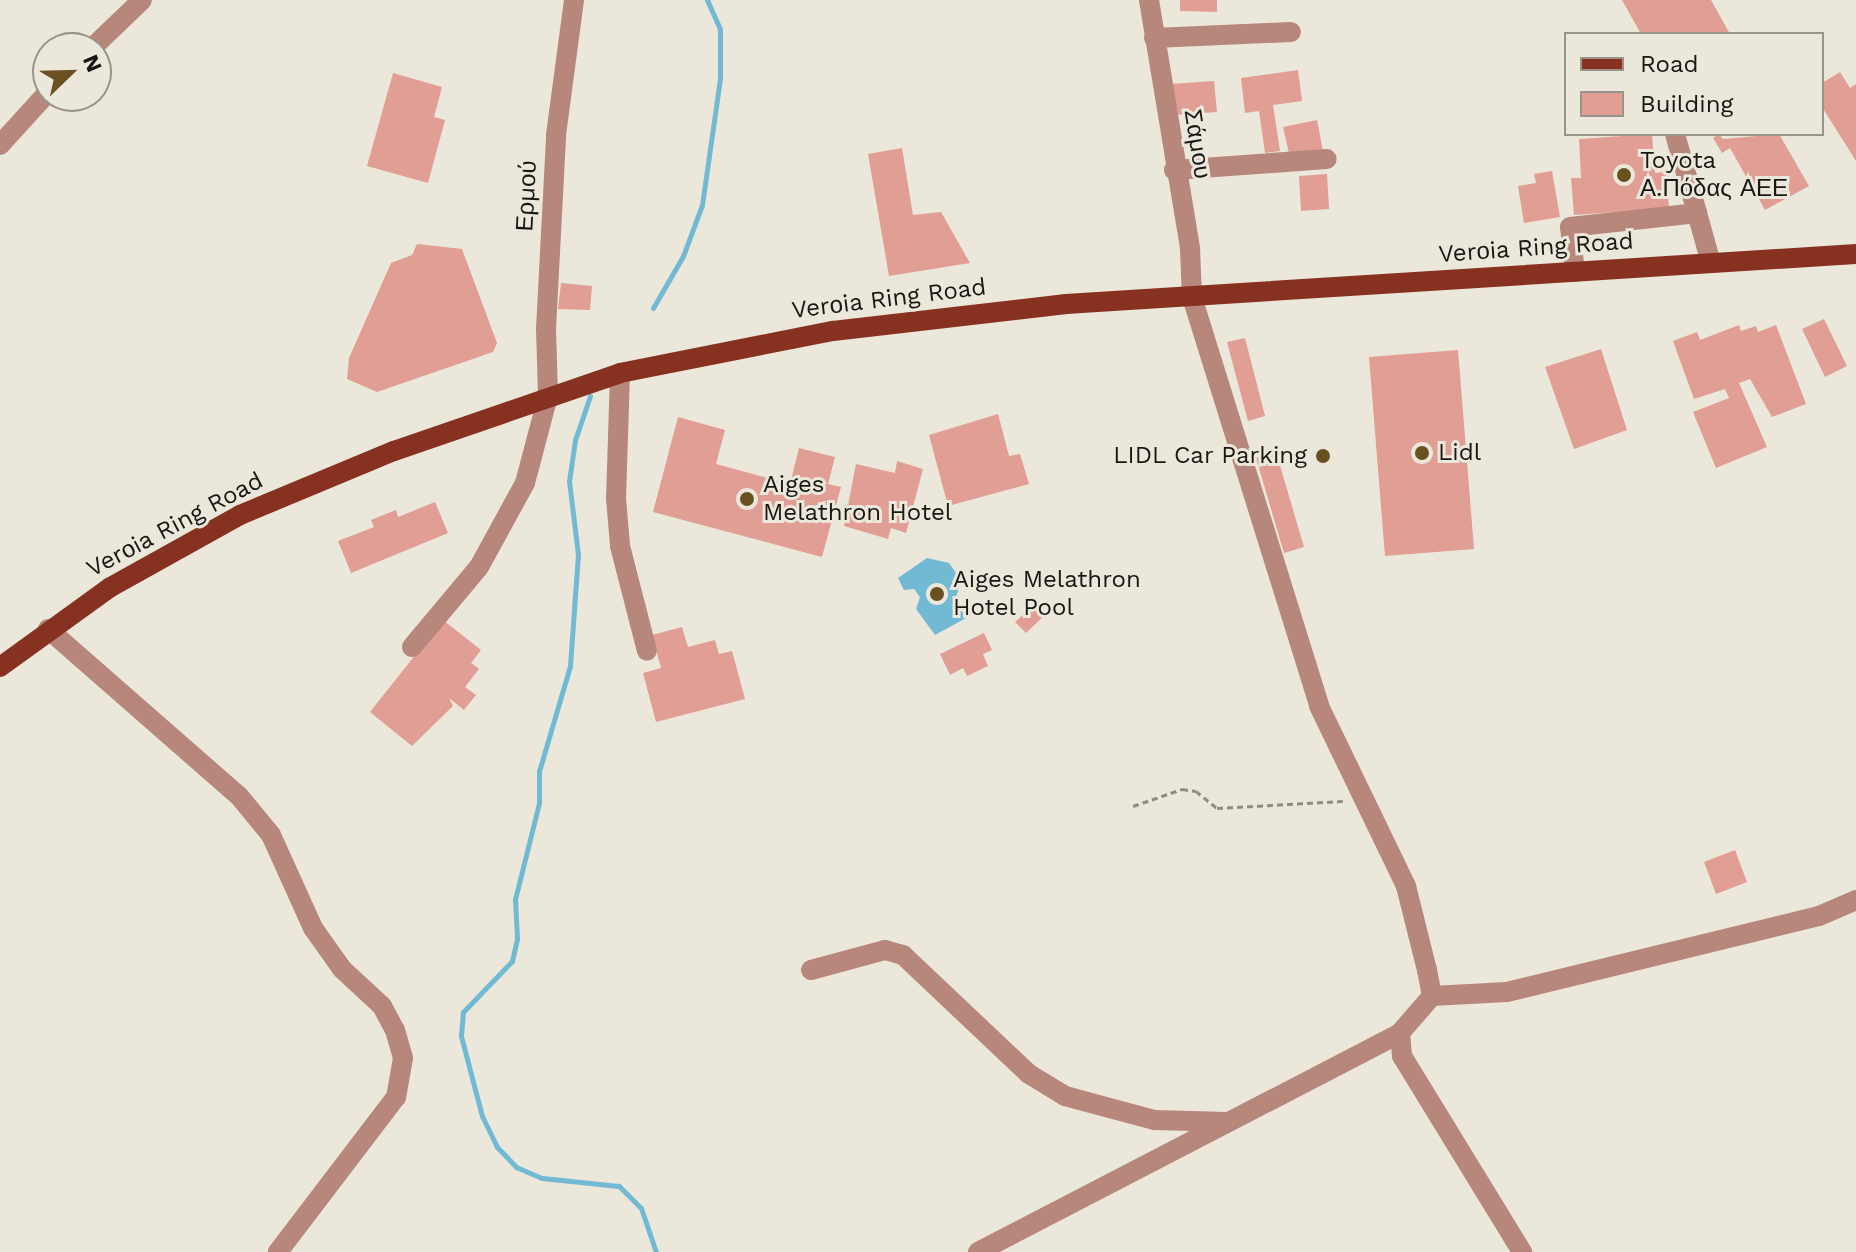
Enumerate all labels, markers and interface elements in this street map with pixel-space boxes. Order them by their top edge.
north arrow [32,32,112,112]
legend [1564,32,1824,136]
text: Road [1640,50,1699,78]
text: N [78,51,107,76]
text: Building [1640,90,1733,118]
street label: Σάμου [1177,107,1217,181]
place label: Toyota Α.Πόδας ΑΕΕ [1640,147,1788,203]
street label: Ερμού [511,160,543,232]
marker: Toyota Α.Πόδας ΑΕΕ [1615,166,1633,184]
street label: Verοia Ring Road [1437,227,1635,269]
street label: Verοia Ring Road [790,273,988,325]
place label: Lidl [1438,439,1481,467]
place label: LIDL Car Parking [1112,442,1307,470]
marker: Lidl [1413,444,1431,462]
marker: LIDL Car Parking [1314,447,1332,465]
street label: Verοia Ring Road [82,466,268,584]
place label: Aiges Melathron Hotel [763,471,952,527]
marker: Aiges Melathron Hotel [738,490,756,508]
place label: Aiges Melathron Hotel Pool [953,566,1141,622]
marker: Aiges Melathron Hotel Pool [928,585,946,603]

